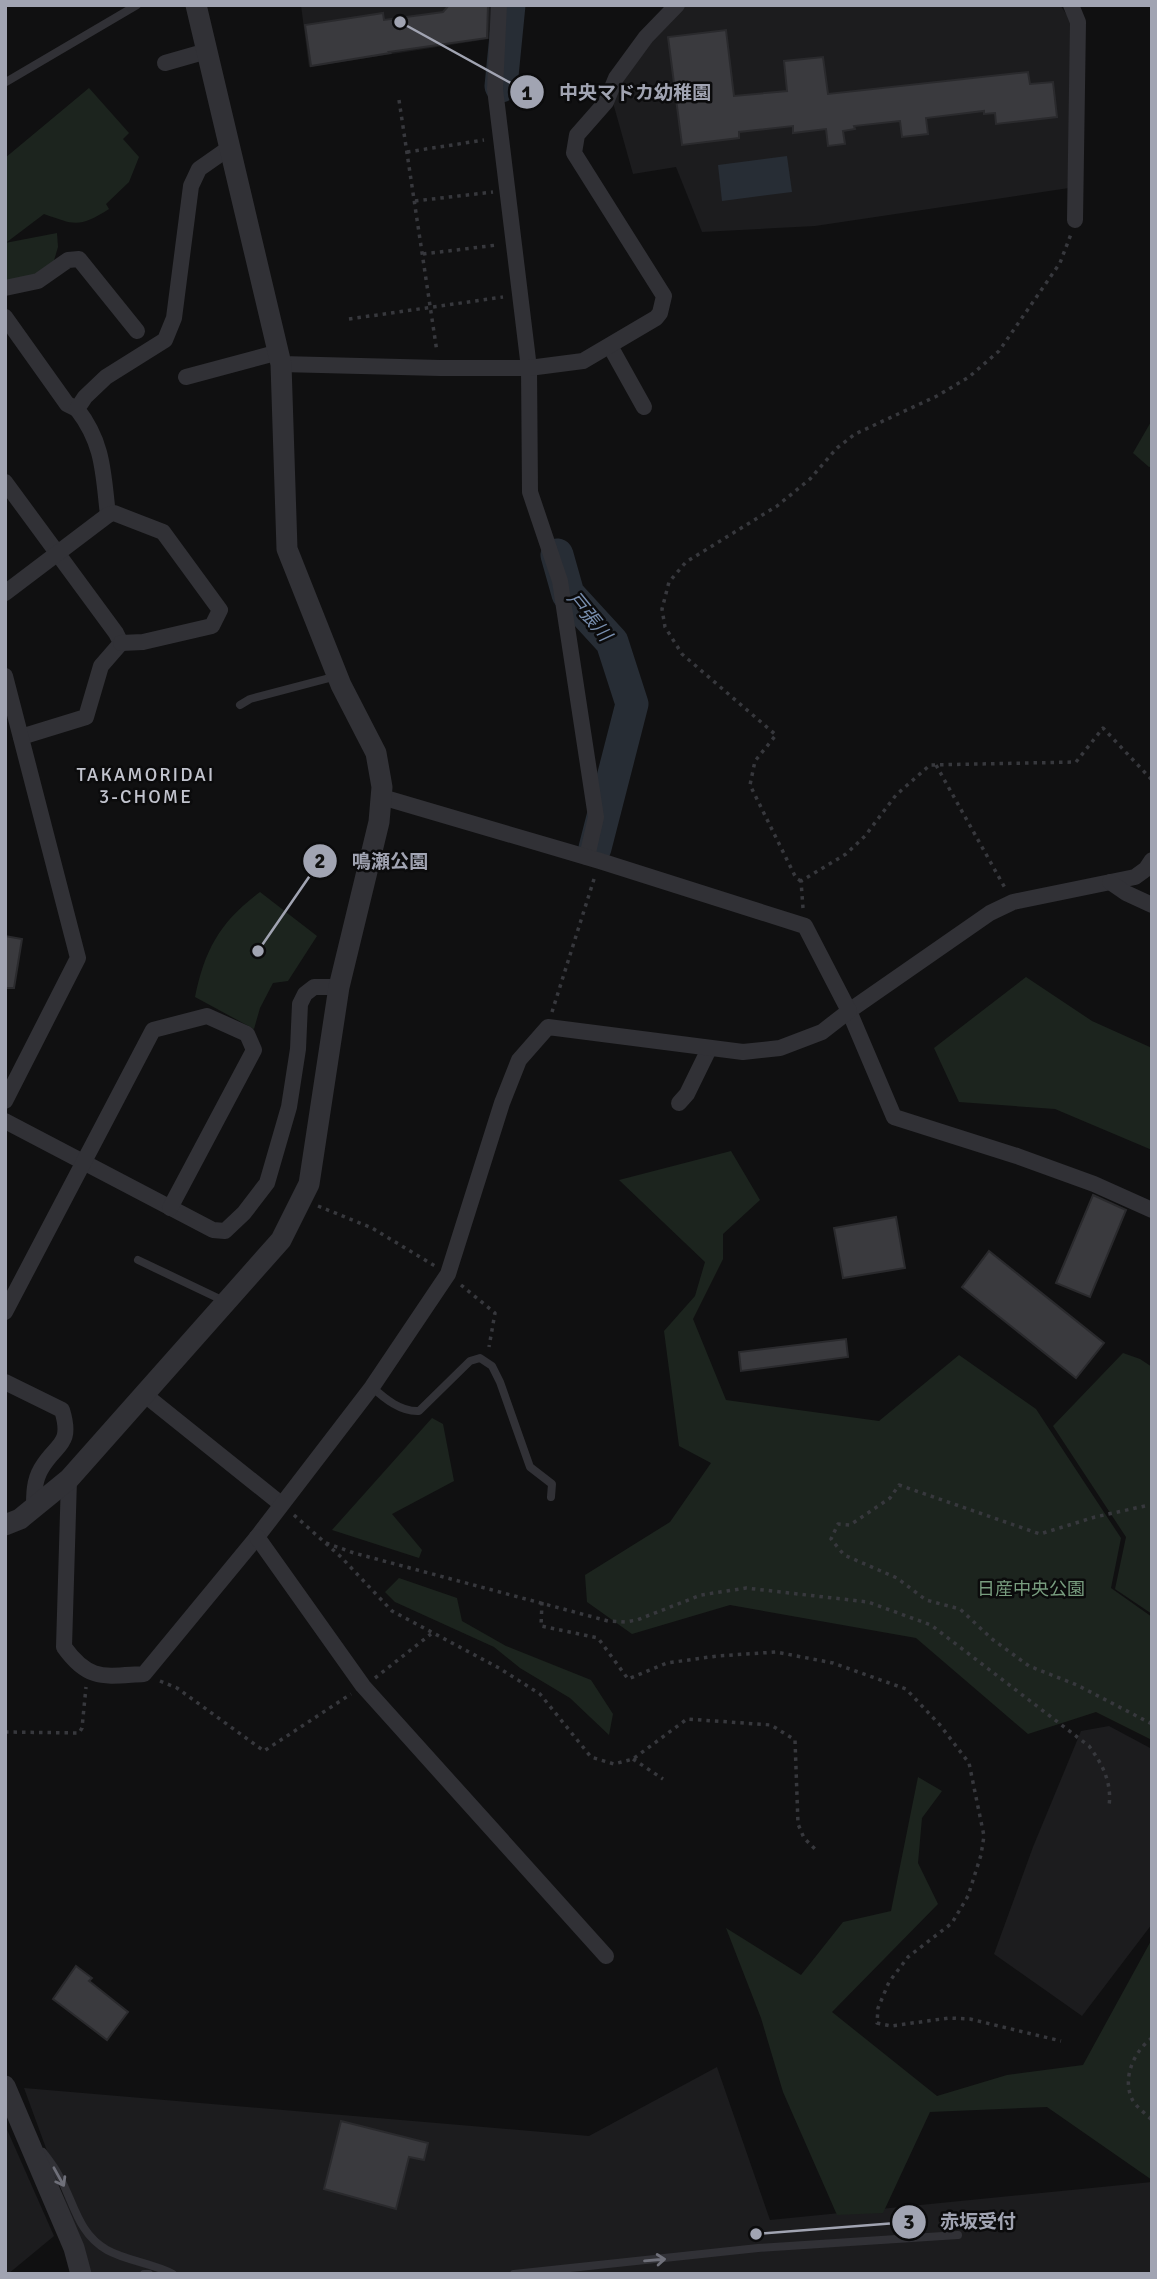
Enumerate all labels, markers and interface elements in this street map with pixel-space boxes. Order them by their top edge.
callout: 中央マドカ幼稚園 [510,72,725,112]
text: 1 [521,80,533,106]
text: 中央マドカ幼稚園 [559,81,711,105]
water label: 戸張川 [562,587,618,648]
district label: TAKAMORIDAI 3-CHOME [77,763,215,809]
callout: 鳴瀬公園 [303,841,442,881]
text: 2 [314,848,326,874]
text: 鳴瀬公園 [352,850,428,874]
park label: 日産中央公園 [977,1578,1085,1600]
one-way arrow [53,2166,66,2187]
callout: 赤坂受付 [891,2202,1030,2242]
text: 3 [903,2209,915,2235]
text: 赤坂受付 [940,2210,1016,2234]
one-way arrow [643,2253,665,2266]

